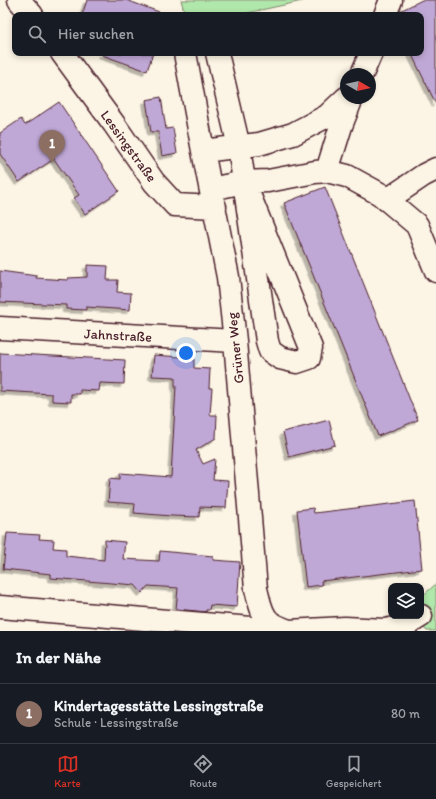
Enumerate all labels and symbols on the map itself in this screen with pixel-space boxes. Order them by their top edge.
north arrow [340,68,376,104]
street label: Lessingstraße [97,107,160,186]
pin: 1 [39,130,65,163]
street label: Grüner Weg [223,311,248,384]
street label: Jahnstraße [84,325,153,346]
your location [176,343,196,363]

